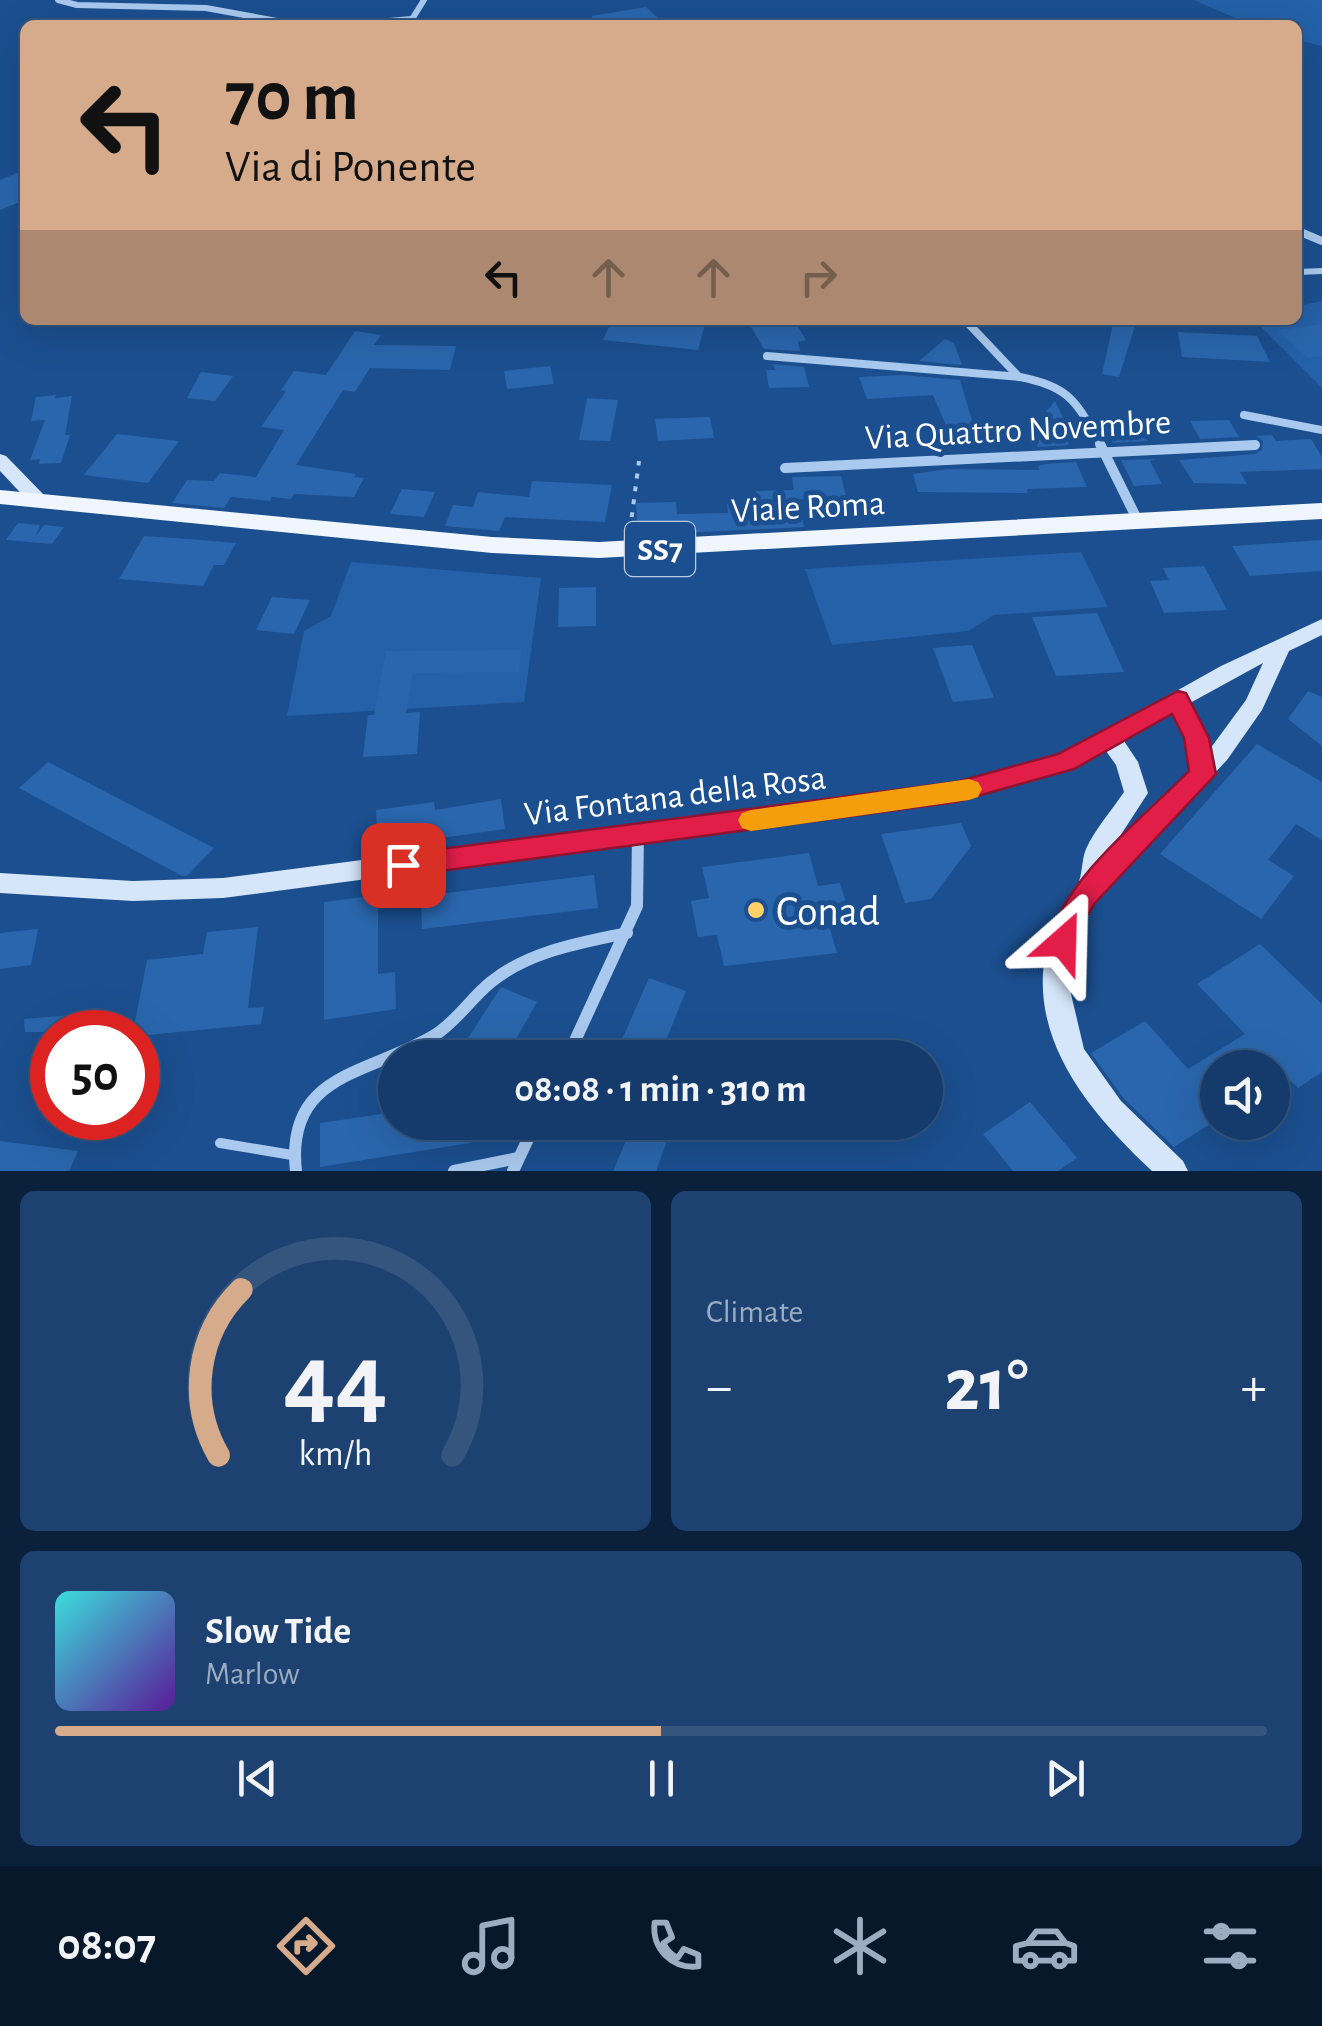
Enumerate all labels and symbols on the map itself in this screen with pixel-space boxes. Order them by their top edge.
street label: Via Quattro Novembre [864,405,1172,456]
street label: Viale Roma [730,486,886,529]
road number: SS7 [625,522,695,576]
street label: Via Fontana della Rosa [522,761,828,832]
pin [361,823,446,908]
position arrow [1011,890,1115,994]
place label: Conad [776,891,880,933]
marker: Conad [745,899,767,921]
speed limit sign: 50 [30,1010,160,1140]

